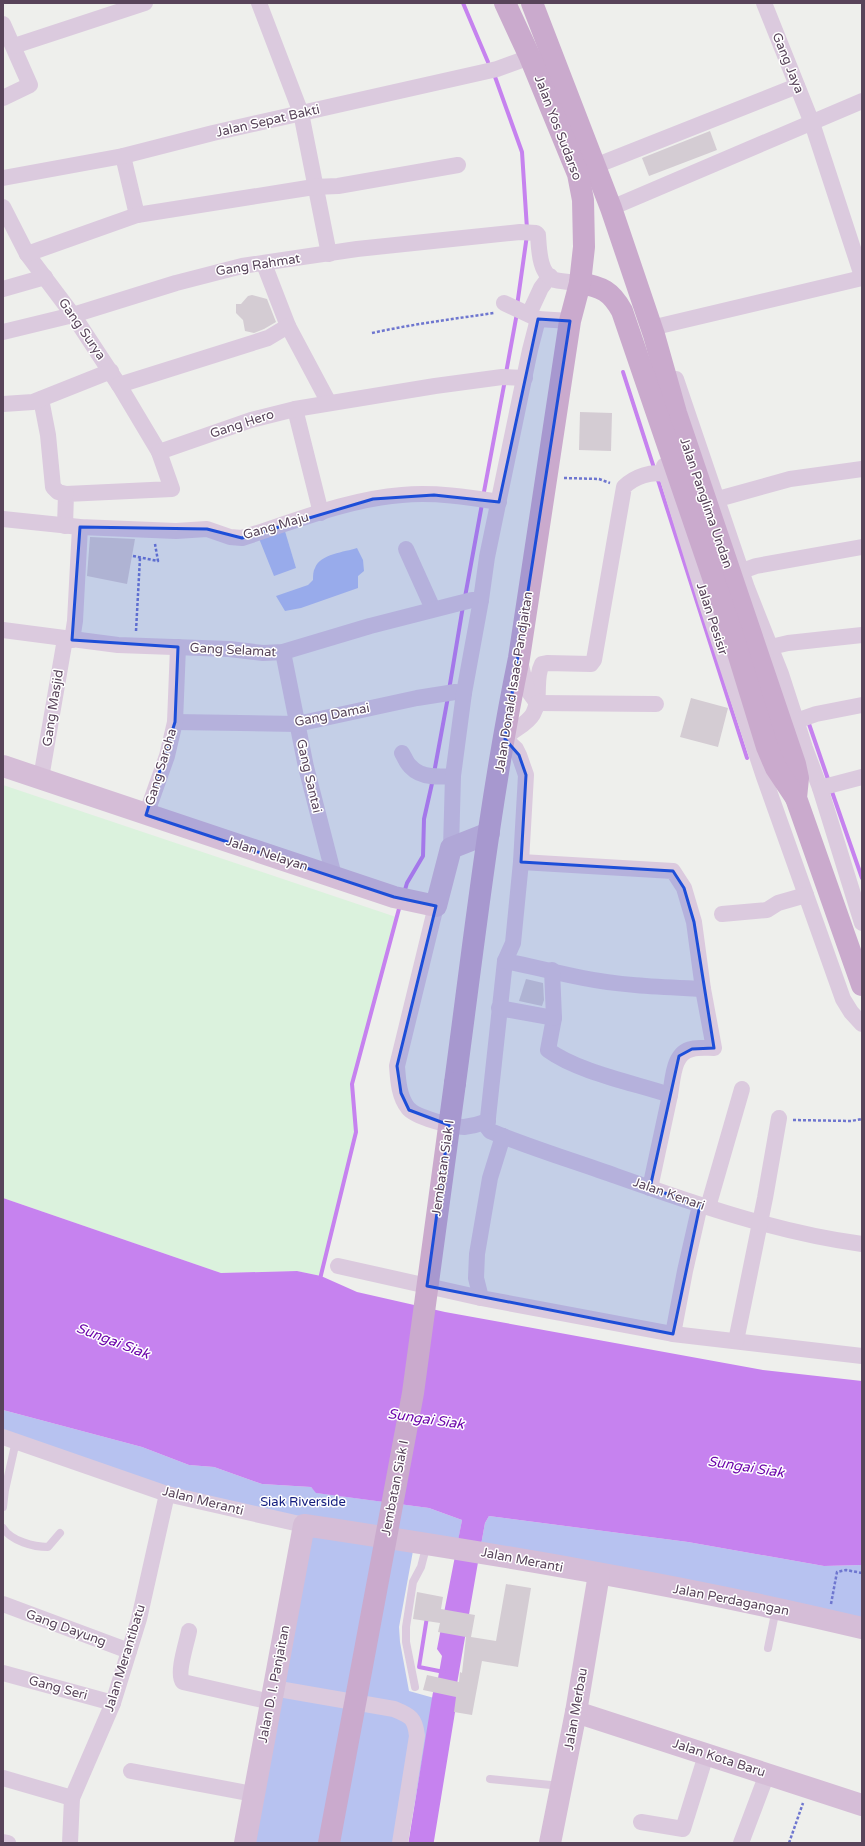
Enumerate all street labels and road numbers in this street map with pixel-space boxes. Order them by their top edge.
street label: Gang Jaya [769,30,807,96]
street label: Jalan Yos Sudarso [531,74,585,183]
street label: Jalan Sepat Bakti [215,101,321,141]
street label: Gang Rahmat [215,250,301,280]
street label: Gang Surya [55,295,109,363]
street label: Gang Hero [208,406,276,442]
street label: Jalan Panglima Undan [676,436,736,570]
street label: Gang Maju [241,509,311,543]
street label: Jalan Pesisir [693,581,731,657]
street label: Jalan Donald Isaac Pandjaitan [492,590,536,774]
street label: Gang Selamat [189,640,277,660]
street label: Gang Masjid [39,668,67,748]
street label: Gang Damai [293,700,371,730]
street label: Gang Saroha [142,726,180,808]
street label: Gang Santai [293,738,325,814]
street label: Jalan Nelayan [224,833,310,875]
street label: Jembatan Siak I [428,1119,458,1217]
street label: Jalan Kenari [631,1174,707,1214]
street label: Jembatan Siak I [378,1439,412,1537]
street label: Jalan Meranti [161,1483,245,1519]
street label: Jalan Meranti [480,1544,564,1576]
street label: Jalan Perdagangan [671,1581,791,1619]
street label: Jalan Merantibatu [101,1602,149,1714]
street label: Gang Dayung [24,1606,108,1650]
street label: Jalan D. I. Panjaitan [255,1624,293,1744]
street label: Jalan Merbau [561,1667,591,1751]
street label: Gang Seri [27,1672,89,1704]
street label: Jalan Kota Baru [671,1735,767,1781]

